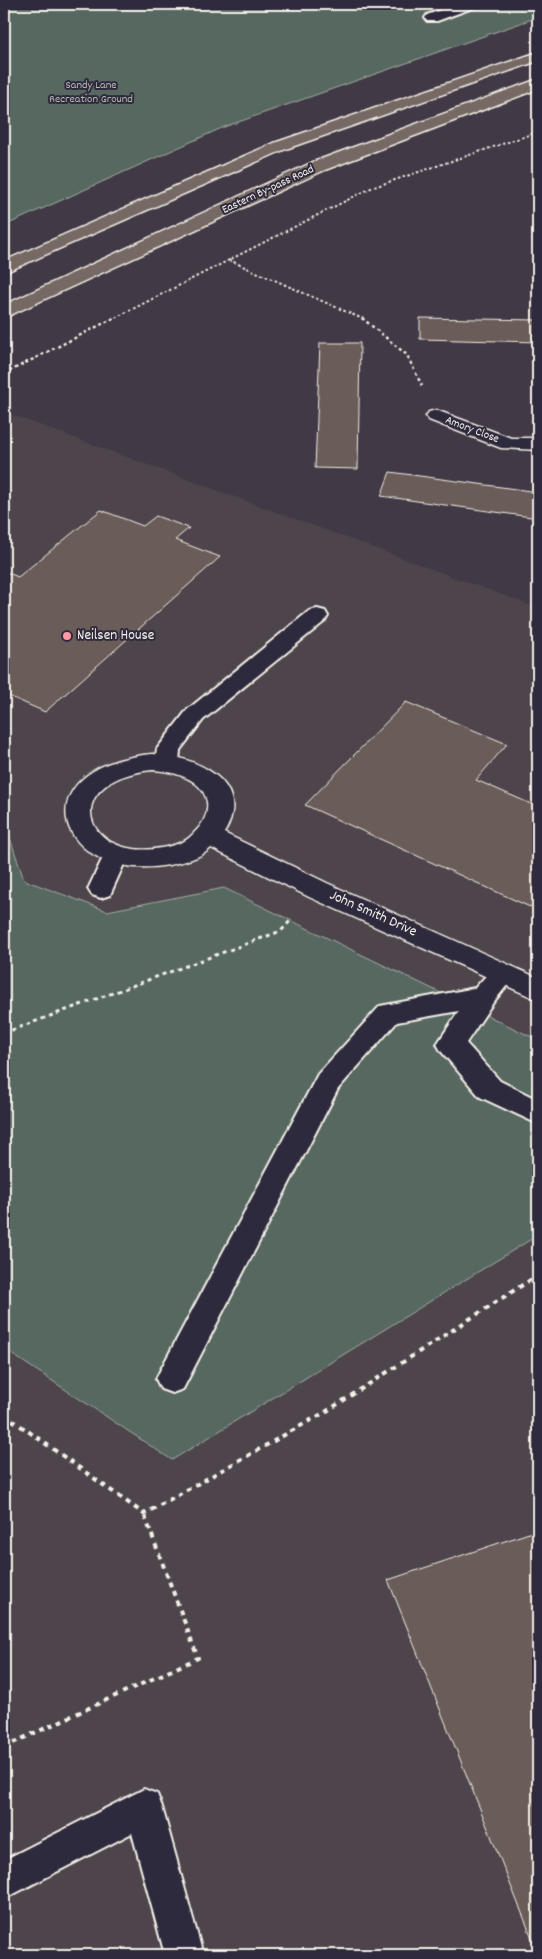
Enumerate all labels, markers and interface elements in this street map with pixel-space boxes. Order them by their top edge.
park label: Sandy Lane Recreation Ground [49,77,133,108]
street label: Eastern By-pass Road [219,161,317,219]
street label: Amory Close [443,412,501,448]
place label: Neilsen House [77,625,155,647]
marker: Neilsen House [61,630,73,642]
street label: John Smith Drive [326,885,421,943]

